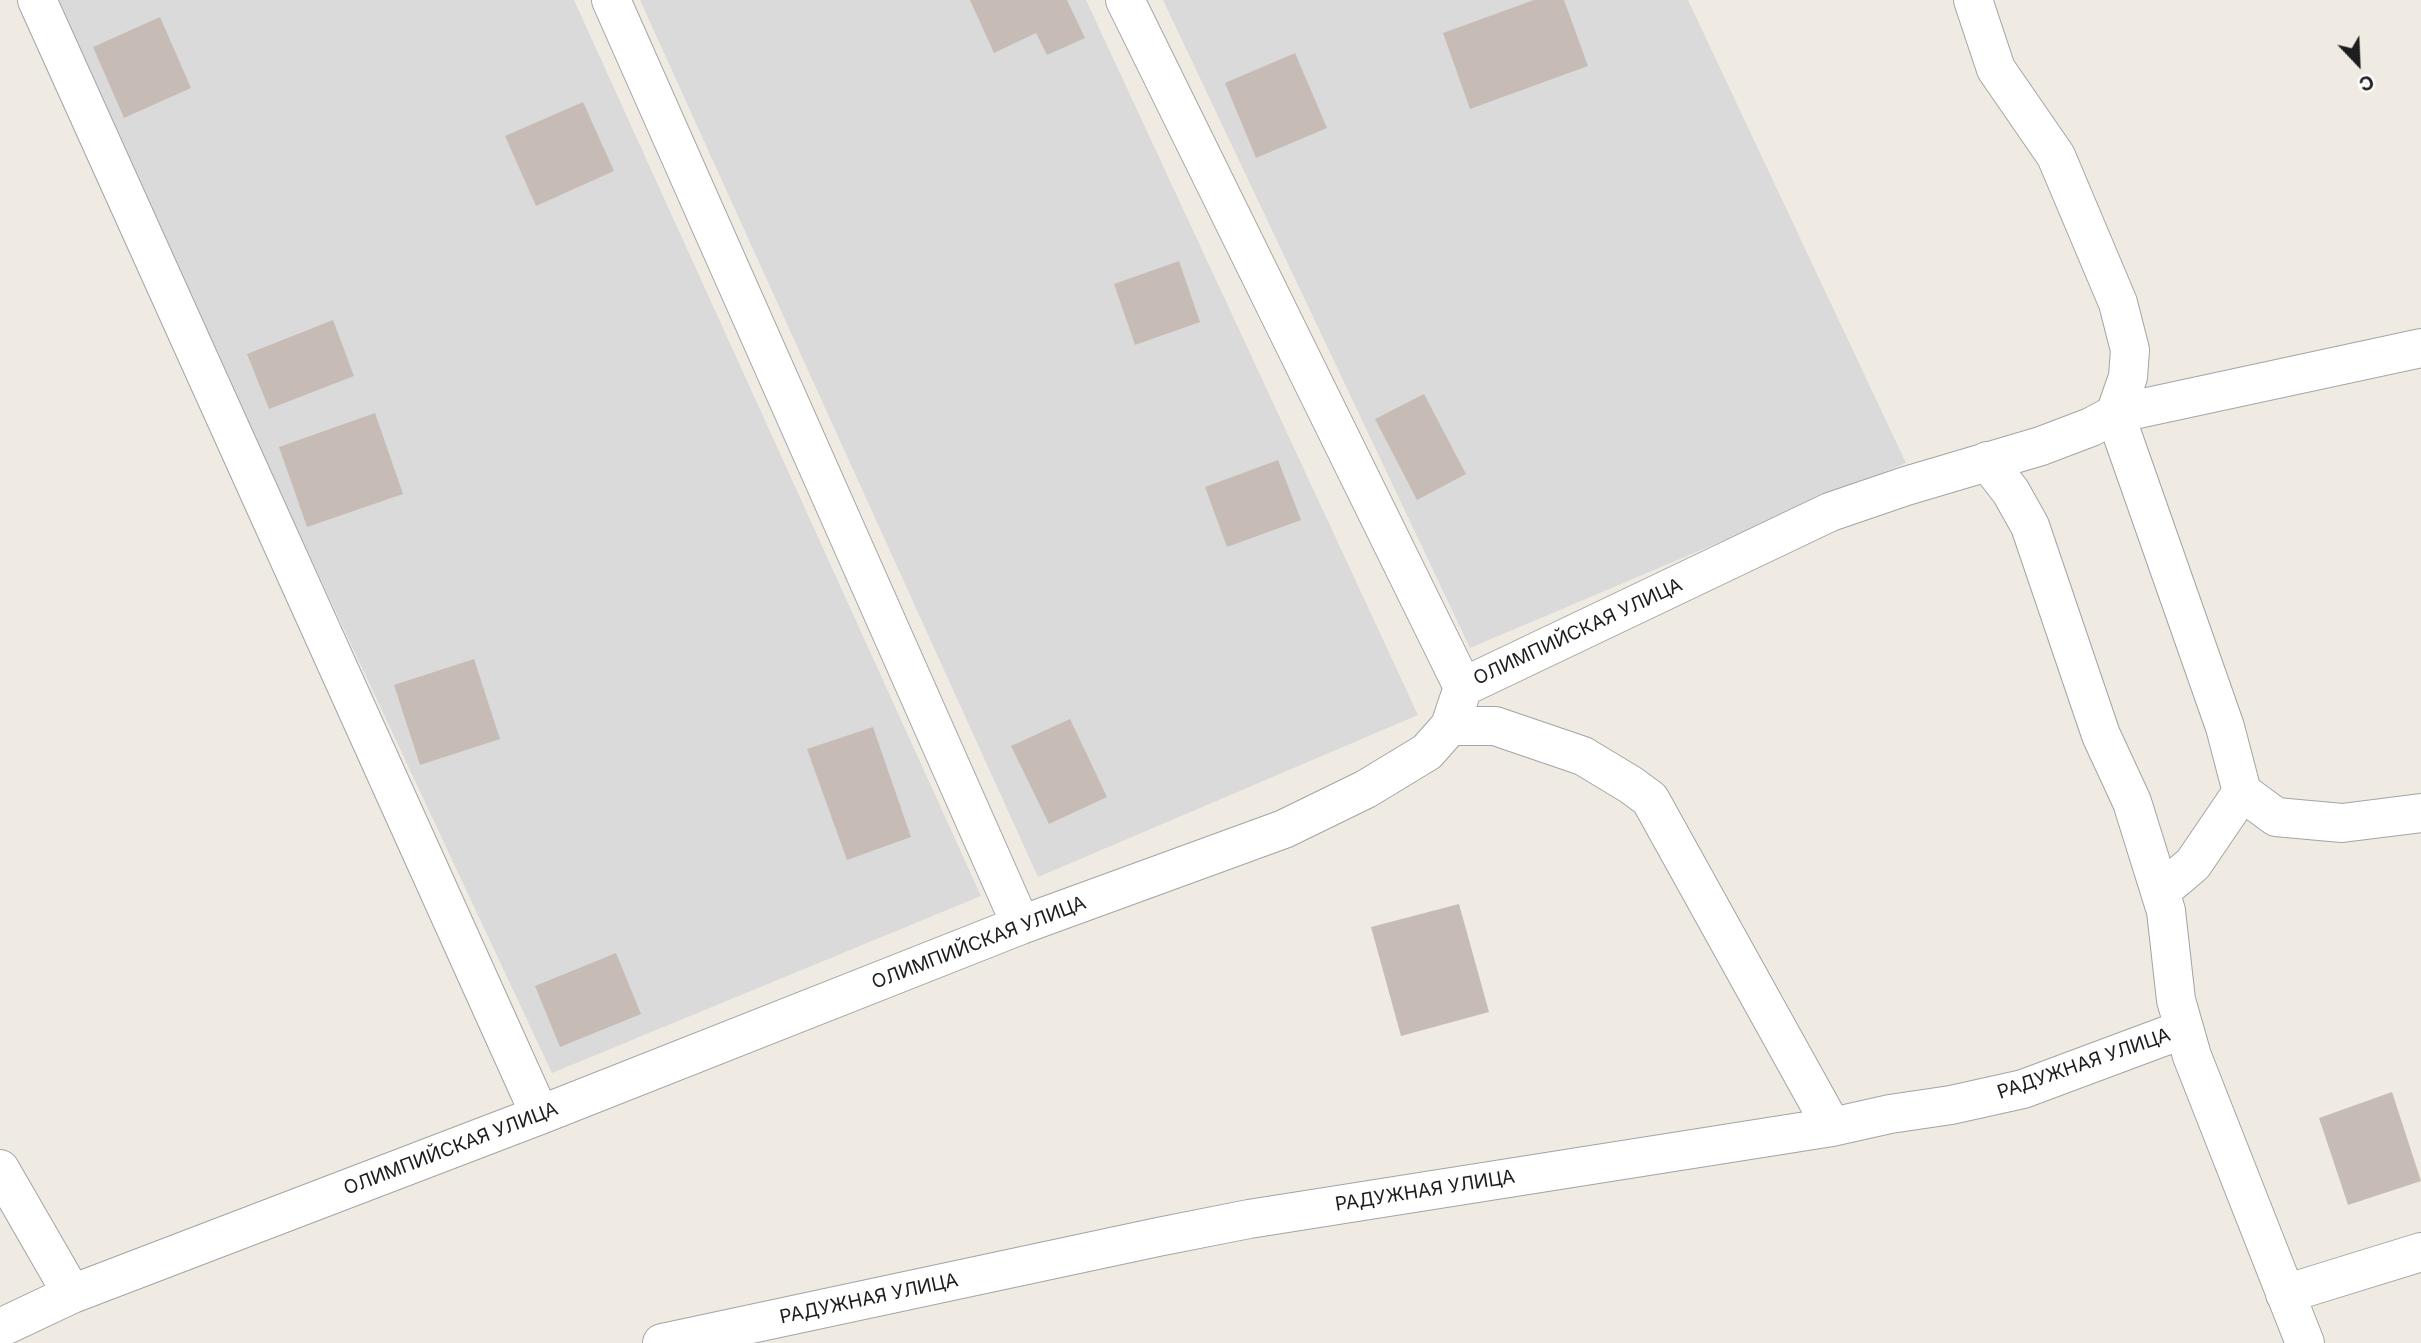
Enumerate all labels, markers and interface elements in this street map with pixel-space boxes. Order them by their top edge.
north arrow [2323,28,2393,98]
text: С [2355,69,2377,96]
street label: ОЛИМПИЙСКАЯ УЛИЦА [1470,574,1686,690]
street label: ОЛИМПИЙСКАЯ УЛИЦА [869,892,1089,994]
street label: РАДУЖНАЯ УЛИЦА [1994,1024,2174,1104]
street label: ОЛИМПИЙСКАЯ УЛИЦА [341,1098,561,1200]
street label: РАДУЖНАЯ УЛИЦА [1334,1166,1516,1216]
street label: РАДУЖНАЯ УЛИЦА [778,1269,960,1329]

